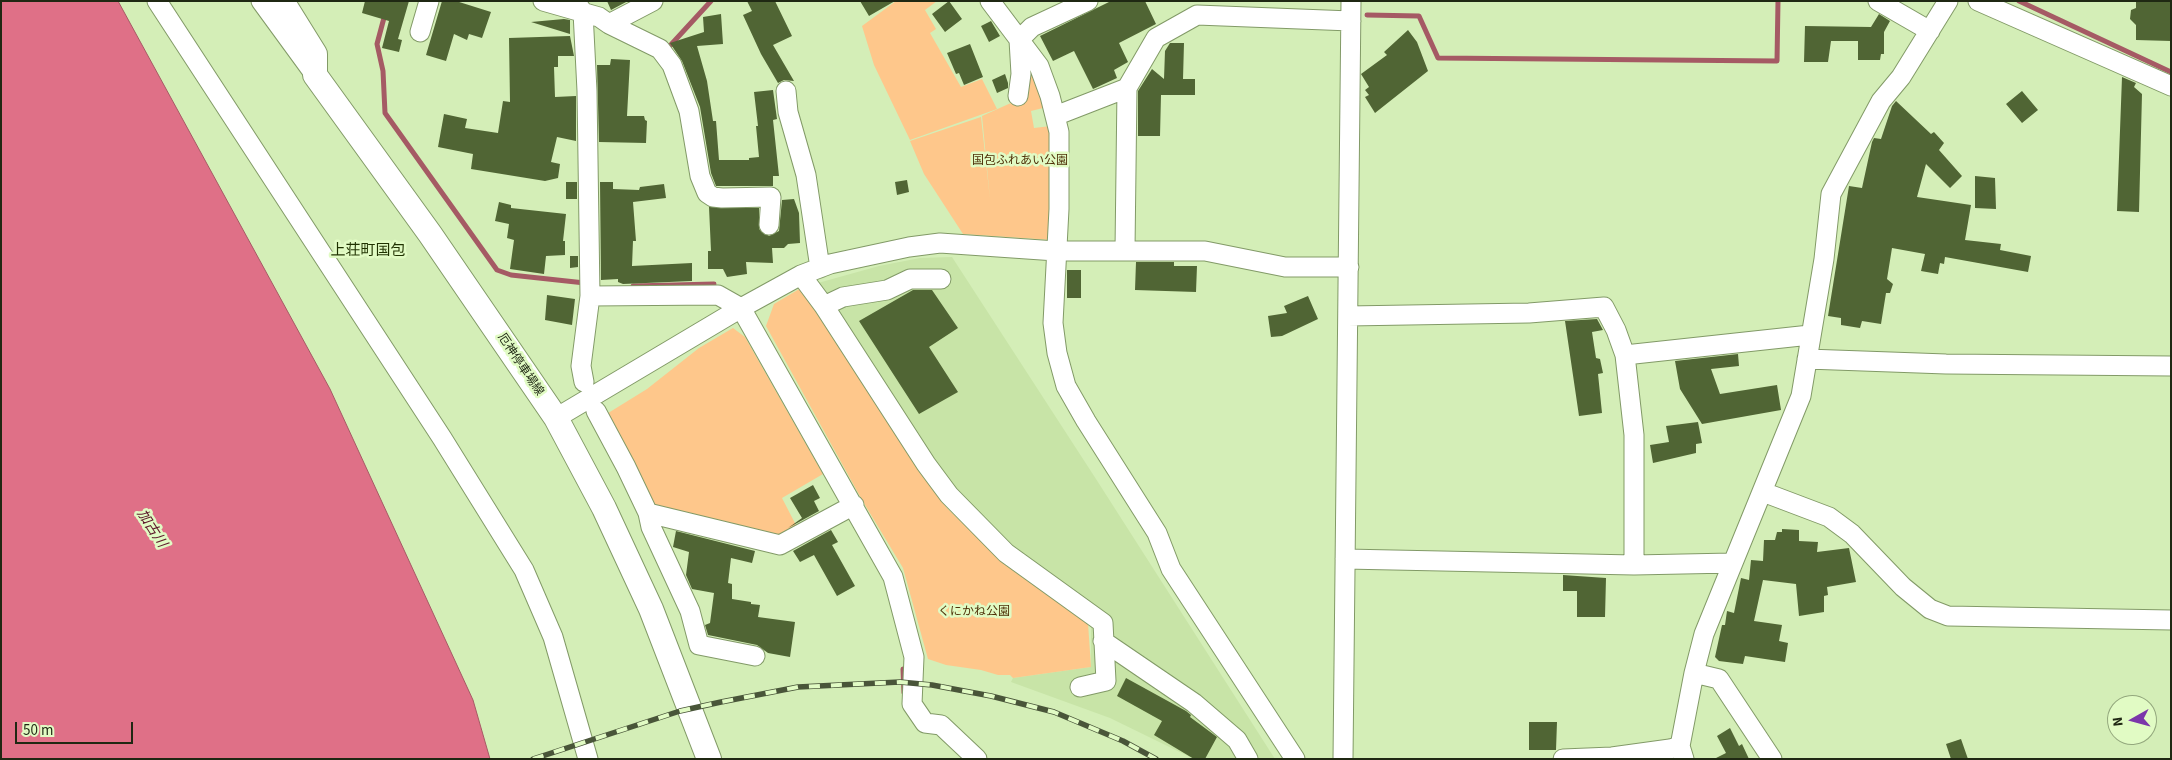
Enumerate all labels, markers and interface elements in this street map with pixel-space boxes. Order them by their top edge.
park label: 国包ふれあい公園 [972,154,1068,168]
district label: 上荘町国包 [331,243,405,261]
street label: 厄神停車場線 [494,331,546,399]
water label: 加古川 [133,507,169,551]
park label: くにかね公園 [938,605,1010,619]
north arrow [2107,695,2157,745]
scale bar [18,712,135,744]
text: N [2108,716,2129,728]
text: 50 m [23,720,53,741]

